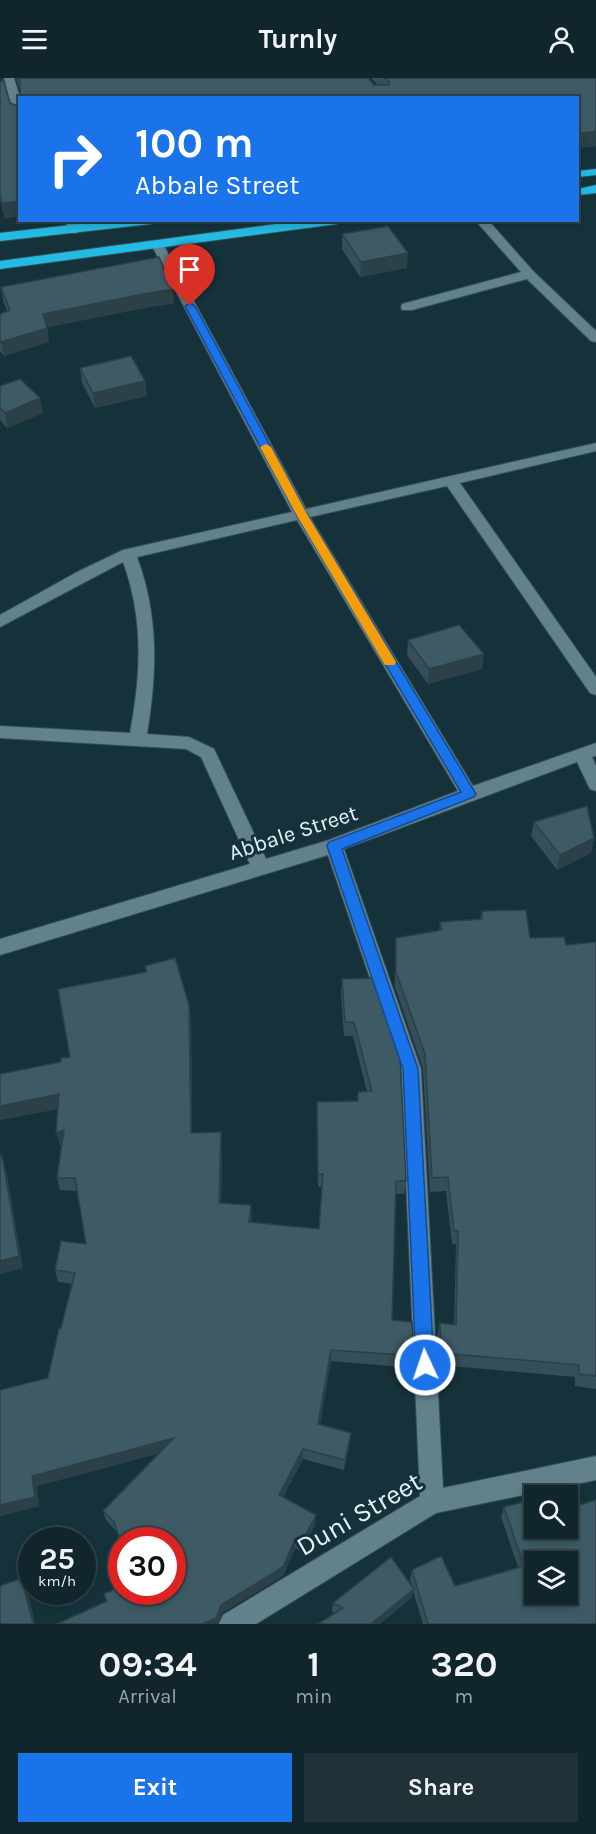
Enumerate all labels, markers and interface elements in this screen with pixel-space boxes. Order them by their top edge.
icon: menu [18,23,51,56]
text: Turnly [259,23,337,55]
icon: person [545,23,578,56]
text: 100 m [135,118,254,168]
icon: right [36,120,114,198]
text: Abbale Street [135,169,299,201]
pin [164,244,215,306]
icon: arrive [173,253,206,286]
street label: Abbale Street [226,800,361,866]
position arrow [393,1333,457,1397]
street label: Duni Street [291,1465,427,1563]
map controls [524,1485,578,1605]
button: search [524,1485,578,1539]
speed limit sign: 30 [108,1527,186,1605]
text: 25 [39,1541,75,1577]
button: layers [524,1551,578,1605]
text: km/h [38,1572,76,1590]
text: 09:34 [99,1643,197,1685]
text: 1 [307,1643,320,1685]
text: 320 [431,1643,497,1685]
text: Arrival [118,1685,177,1708]
text: min [295,1685,332,1708]
text: m [455,1685,473,1708]
button: Exit [18,1753,292,1822]
button: Share [304,1753,578,1822]

